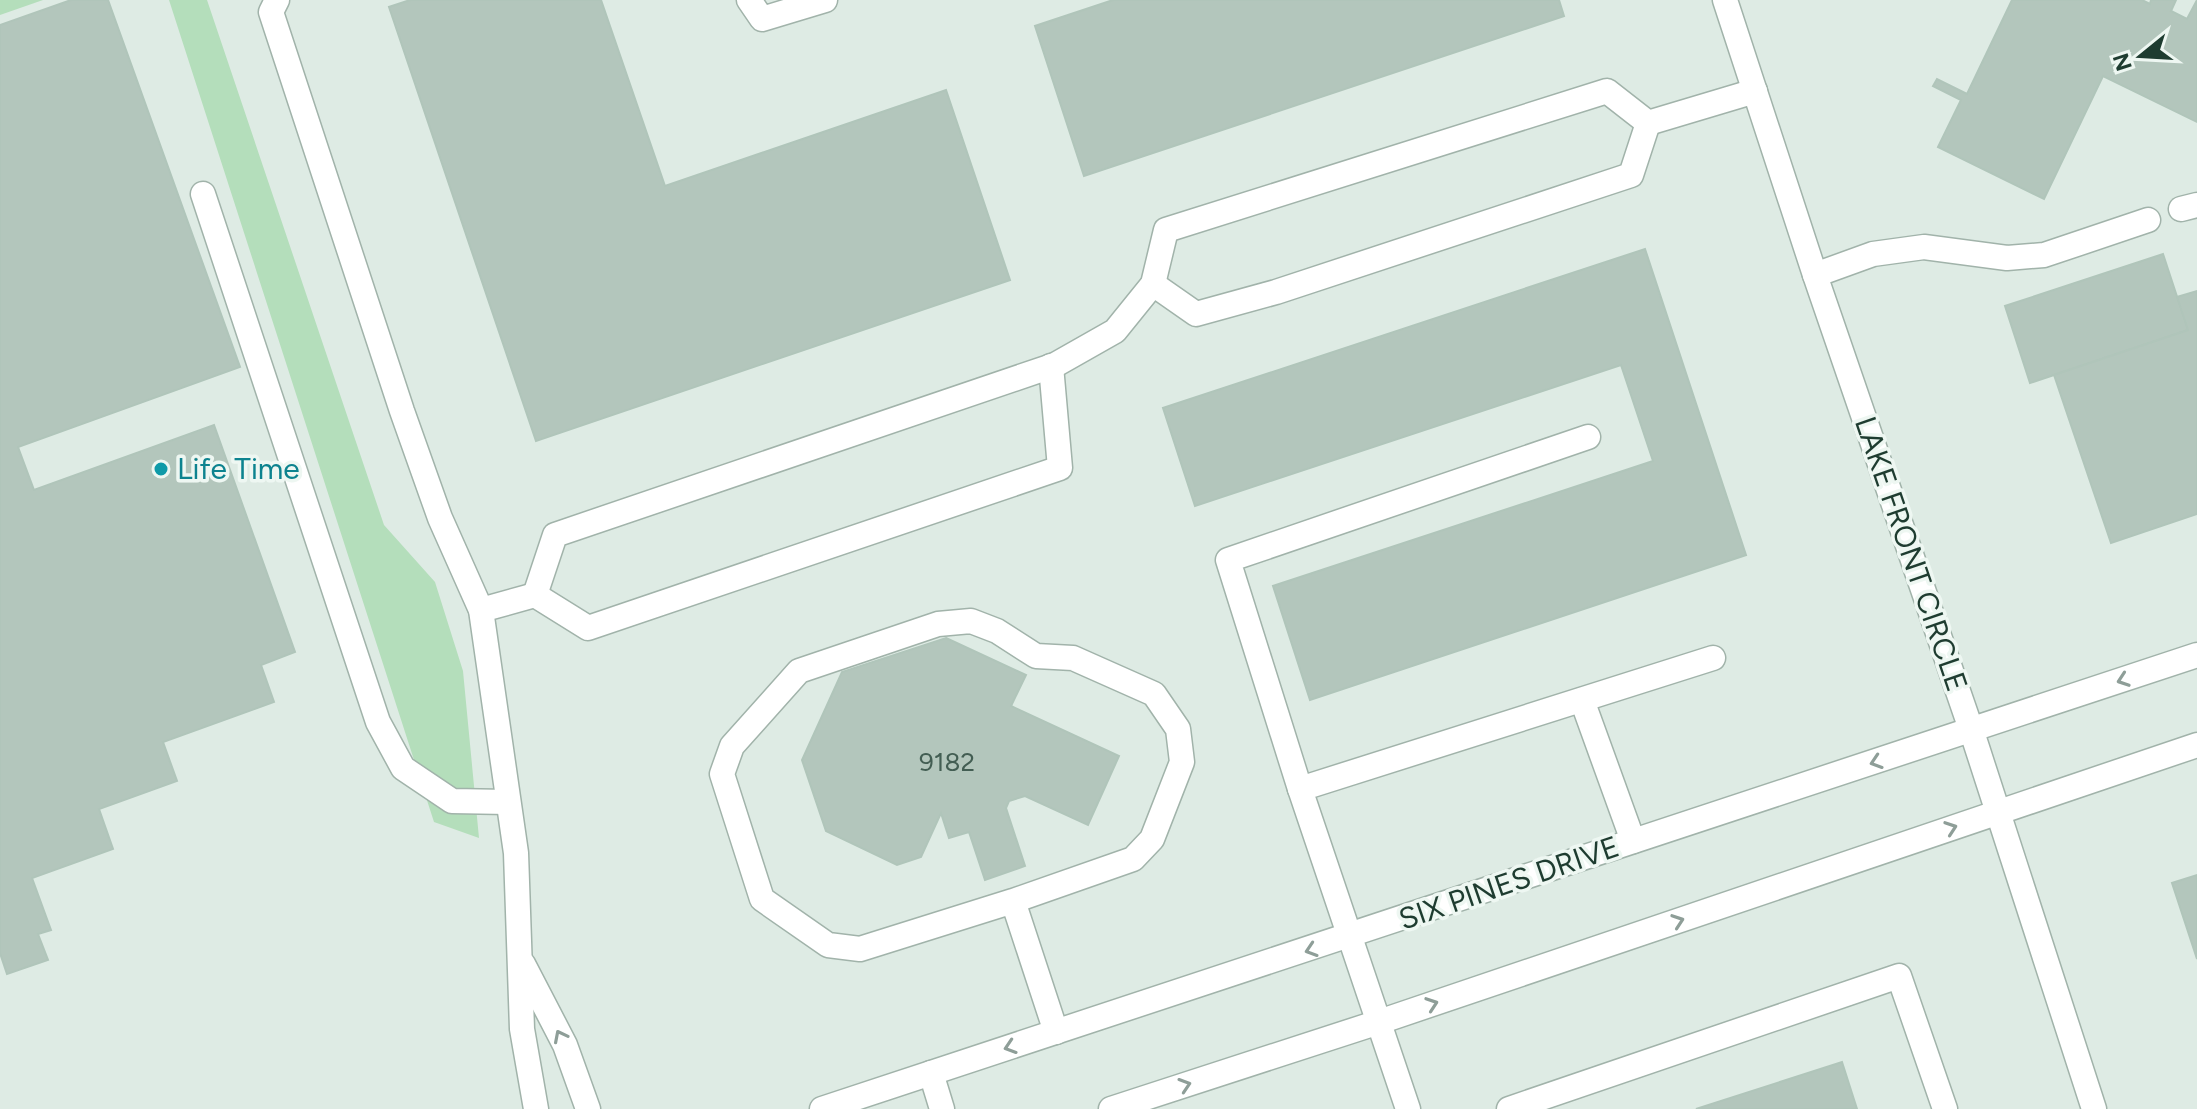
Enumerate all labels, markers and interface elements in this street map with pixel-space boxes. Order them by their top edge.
north arrow [2101,16,2181,96]
text: N [2107,50,2138,74]
street label: LAKE FRONT CIRCLE [1847,411,1976,696]
place label: Life Time [177,450,300,487]
marker: Life Time [152,460,170,478]
one-way arrow [2117,671,2131,687]
house number: 9182 [919,746,975,778]
one-way arrow [1870,753,1884,769]
one-way arrow [1943,821,1957,837]
street label: SIX PINES DRIVE [1394,827,1624,938]
one-way arrow [1670,914,1684,930]
one-way arrow [1304,940,1318,956]
one-way arrow [1424,998,1438,1014]
one-way arrow [554,1030,570,1045]
one-way arrow [1004,1038,1018,1054]
one-way arrow [1178,1078,1191,1094]

